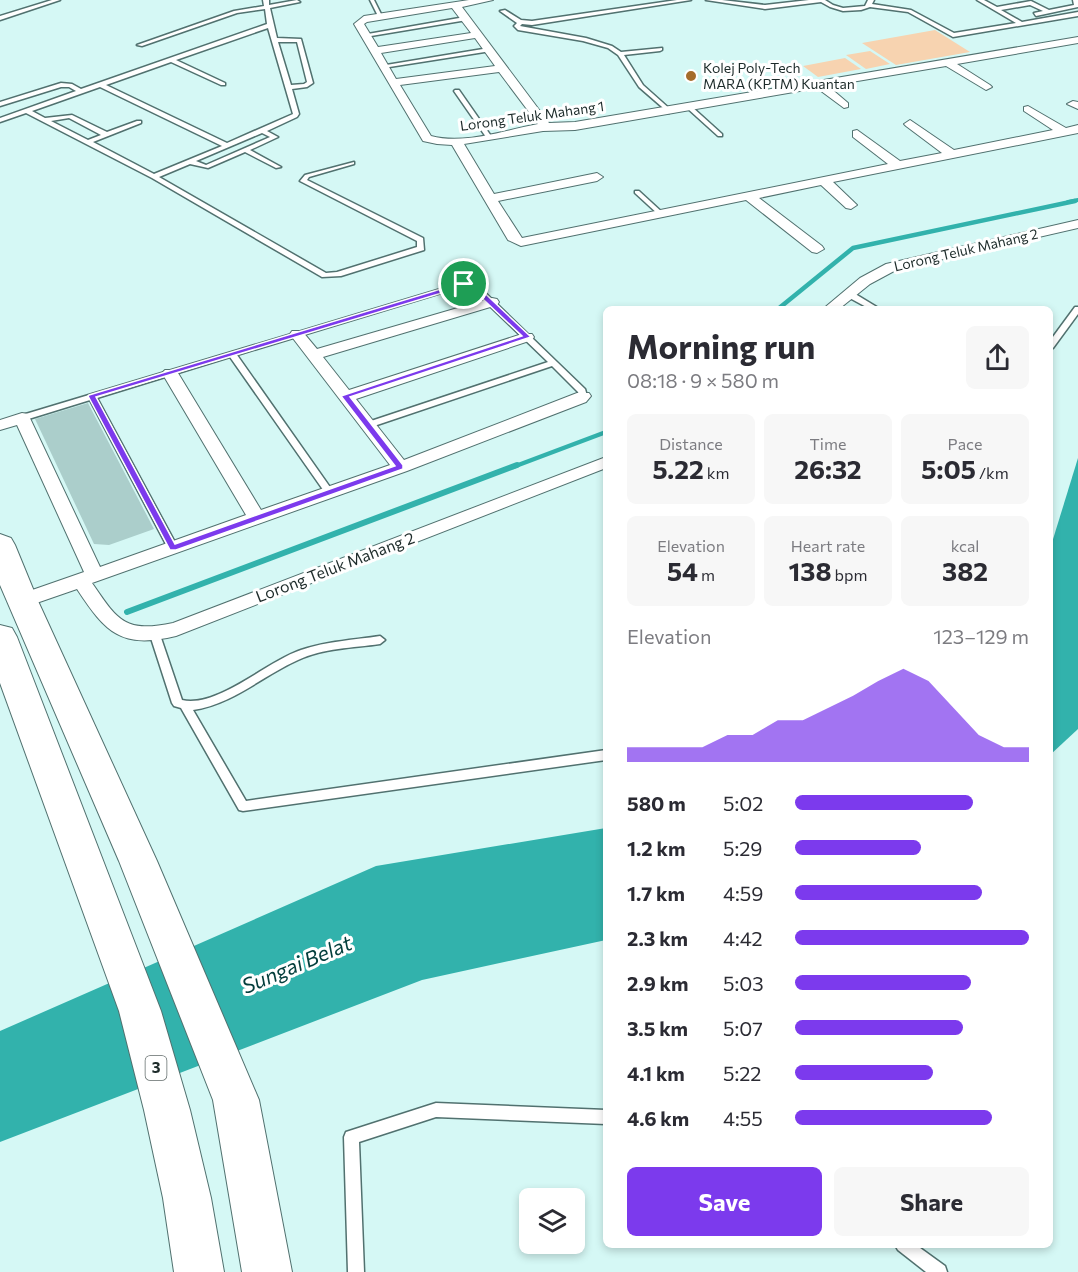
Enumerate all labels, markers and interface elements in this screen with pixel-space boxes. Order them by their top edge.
place label: Kolej Poly-Tech MARA (KPTM) Kuantan [703,59,855,92]
marker: Kolej Poly-Tech MARA (KPTM) Kuantan [684,69,698,83]
street label: Lorong Teluk Mahang 1 [459,97,605,134]
street label: Lorong Teluk Mahang 2 [892,225,1040,274]
pin [438,258,489,309]
icon: arrive [447,267,480,300]
text: Morning run [627,325,815,366]
button: share [966,326,1029,389]
text: 08:18 · 9 × 580 m [627,368,779,392]
text: Distance [659,434,723,453]
text: Time [810,434,846,453]
text: Pace [948,434,982,453]
text: 5.22 [653,453,704,484]
text: 26:32 [794,453,862,484]
text: 5:05 [921,453,976,484]
text: km [704,463,729,482]
text: /km [976,463,1009,482]
street label: Lorong Teluk Mahang 2 [253,527,417,606]
text: Elevation [657,536,725,555]
text: Heart rate [791,536,865,555]
text: kcal [951,536,979,555]
text: 54 [667,555,698,586]
text: 138 [789,555,832,586]
text: 382 [942,555,988,586]
text: m [698,565,715,584]
text: bpm [832,565,867,584]
text: Elevation [627,624,712,648]
text: 123–129 m [933,624,1029,648]
text: 580 m [627,791,686,815]
text: 5:02 [723,791,763,815]
text: 1.2 km [627,836,685,860]
text: 5:29 [723,836,762,860]
text: 1.7 km [627,881,685,905]
text: 4:59 [723,881,763,905]
text: 2.3 km [627,926,688,950]
text: 4:42 [723,926,763,950]
water label: Sungai Belat [238,929,356,998]
text: 2.9 km [627,971,688,995]
text: 5:03 [723,971,764,995]
text: 3.5 km [627,1016,688,1040]
text: 5:07 [723,1016,763,1040]
road number: 3 [146,1056,166,1080]
text: 4.1 km [627,1061,685,1085]
text: 5:22 [723,1061,761,1085]
text: 4.6 km [627,1106,689,1130]
text: 4:55 [723,1106,763,1130]
button: Save [627,1167,822,1236]
button: Share [834,1167,1029,1236]
map controls [519,1188,585,1254]
button: layers [519,1188,585,1254]

